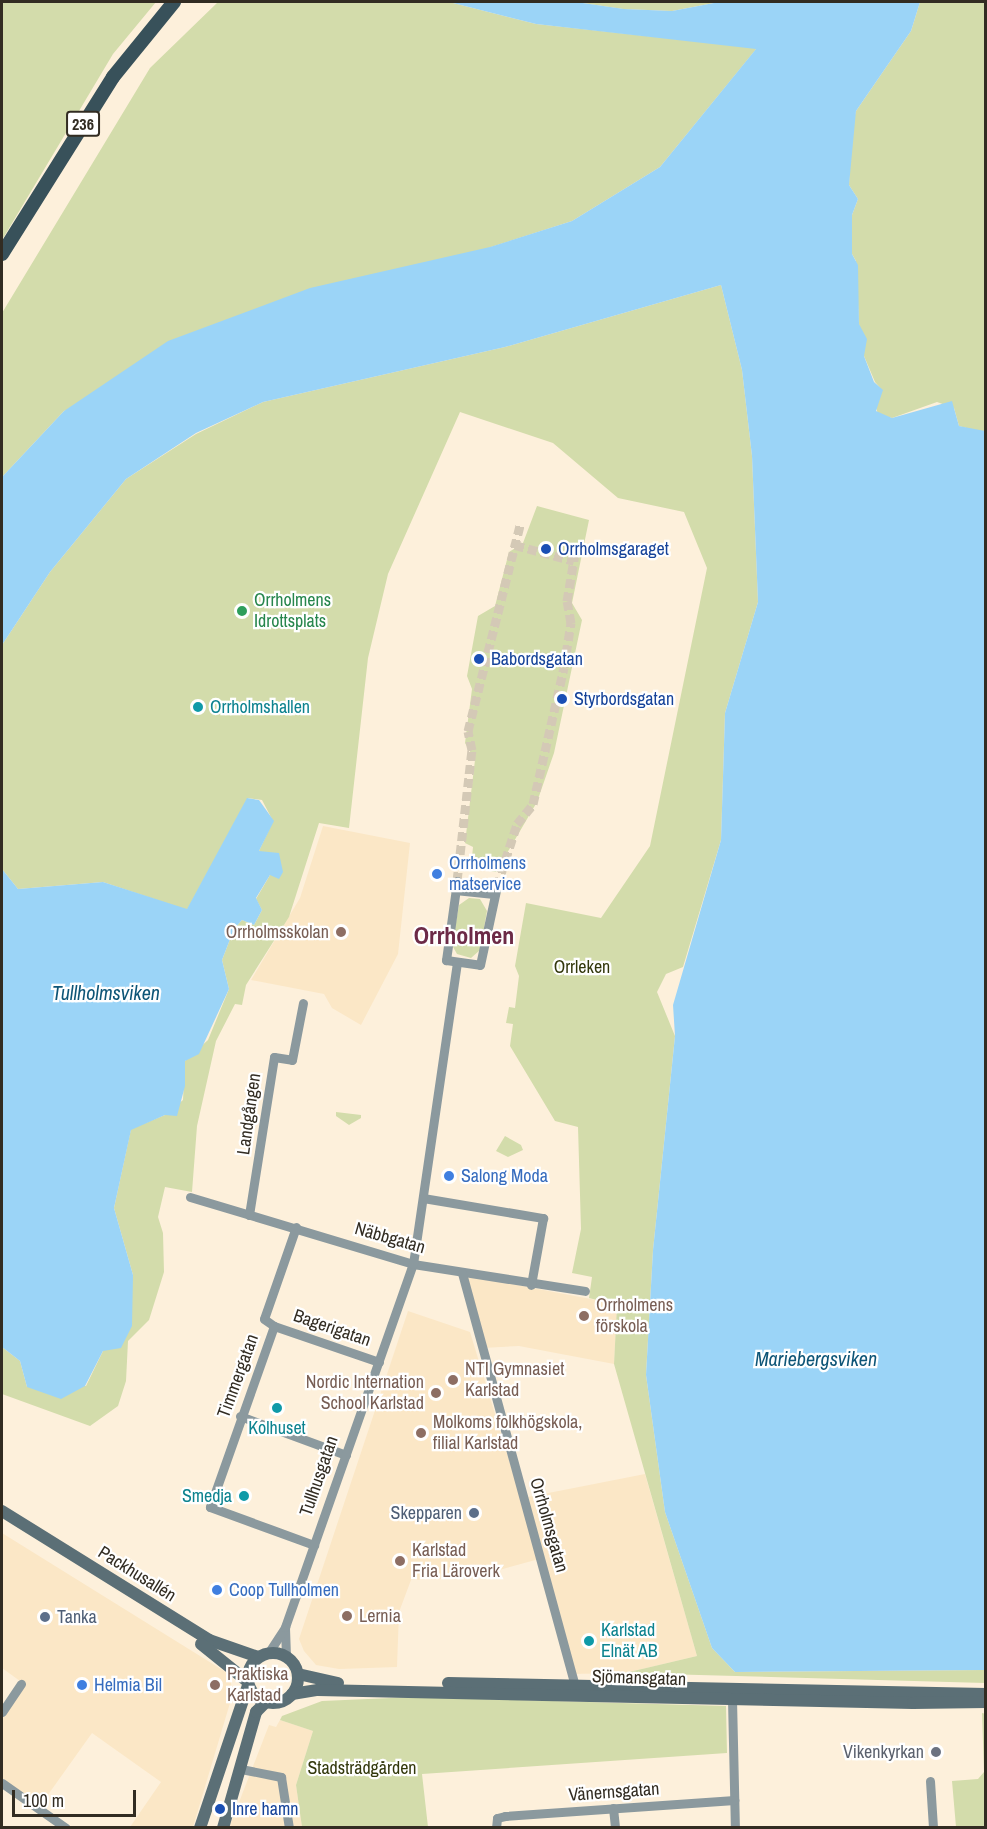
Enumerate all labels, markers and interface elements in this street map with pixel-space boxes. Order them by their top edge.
road number: 236 [65,111,101,137]
place label: Orrholmsgaraget [558,538,669,560]
marker: Orrholmsgaraget [539,542,553,556]
place label: Orrholmens Idrottsplats [254,590,331,632]
marker: Orrholmens Idrottsplats [235,604,249,618]
place label: Babordsgatan [491,648,583,670]
marker: Babordsgatan [472,652,486,666]
place label: Styrbordsgatan [574,688,674,710]
marker: Styrbordsgatan [555,692,569,706]
place label: Orrholmshallen [210,696,310,718]
marker: Orrholmshallen [191,700,205,714]
place label: Orrholmens matservice [449,853,526,896]
marker: Orrholmens matservice [430,867,444,881]
place label: Orrholmsskolan [226,921,329,943]
district label: Orrholmen [414,922,514,950]
marker: Orrholmsskolan [334,925,348,939]
park label: Orrleken [554,956,610,978]
water label: Tullholmsviken [52,980,160,1004]
street label: Landgången [233,1072,265,1156]
place label: Salong Moda [461,1165,548,1187]
marker: Salong Moda [442,1169,456,1183]
street label: Näbbgatan [352,1218,428,1258]
place label: Orrholmens förskola [596,1295,673,1338]
street label: Bagerigatan [290,1305,374,1351]
marker: Orrholmens förskola [577,1309,591,1323]
street label: Timmergatan [213,1331,263,1421]
water label: Mariebergsviken [755,1346,877,1370]
place label: NTI Gymnasiet Karlstad [465,1359,564,1402]
place label: Nordic Internation School Karlstad [306,1372,424,1414]
marker: NTI Gymnasiet Karlstad [446,1373,460,1387]
marker: Nordic Internation School Karlstad [429,1386,443,1400]
marker: Kolhuset [270,1401,284,1415]
place label: Molkoms folkhögskola, filial Karlstad [433,1412,582,1454]
place label: Kolhuset [248,1417,306,1439]
marker: Molkoms folkhögskola, filial Karlstad [414,1426,428,1440]
street label: Tullhusgatan [295,1433,343,1519]
street label: Orrholmsgatan [525,1475,573,1575]
place label: Smedja [182,1485,232,1507]
marker: Smedja [237,1489,251,1503]
place label: Skepparen [391,1502,462,1524]
marker: Skepparen [467,1506,481,1520]
place label: Karlstad Fria Läroverk [412,1540,500,1582]
street label: Packhusallén [94,1542,180,1606]
marker: Karlstad Fria Läroverk [393,1554,407,1568]
place label: Coop Tullholmen [229,1579,339,1601]
marker: Coop Tullholmen [210,1583,224,1597]
place label: Lernia [359,1605,401,1627]
place label: Tanka [57,1606,97,1628]
marker: Lernia [340,1609,354,1623]
marker: Tanka [38,1610,52,1624]
place label: Karlstad Elnät AB [601,1620,658,1662]
marker: Karlstad Elnät AB [582,1634,596,1648]
place label: Praktiska Karlstad [227,1664,289,1706]
street label: Sjömansgatan [591,1666,687,1690]
place label: Helmia Bil [94,1674,162,1696]
marker: Helmia Bil [75,1678,89,1692]
marker: Praktiska Karlstad [208,1678,222,1692]
place label: Vikenkyrkan [843,1741,924,1763]
marker: Vikenkyrkan [929,1745,943,1759]
park label: Stadsträdgården [307,1757,417,1779]
scale bar [15,1778,140,1816]
street label: Vänernsgatan [568,1778,660,1806]
text: 100 m [23,1788,64,1813]
place label: Inre hamn [232,1798,298,1820]
marker: Inre hamn [213,1802,227,1816]

